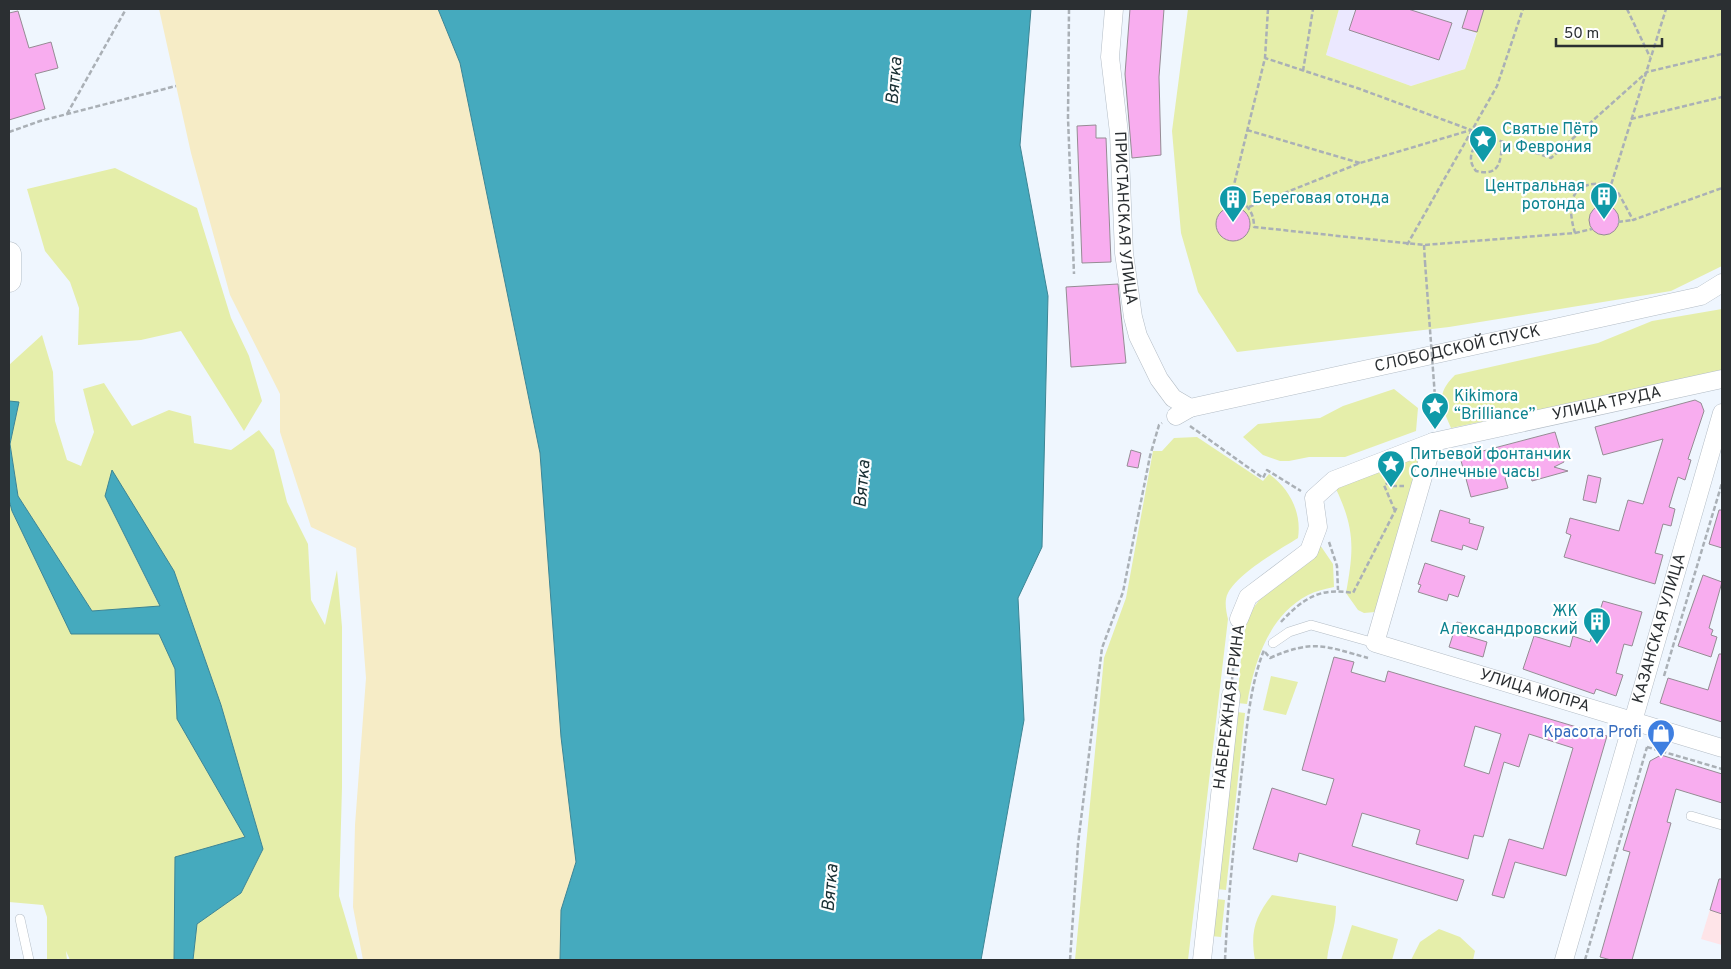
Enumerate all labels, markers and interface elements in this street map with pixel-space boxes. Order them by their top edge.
scale bar [1556,15,1662,47]
text: 50 m [1564,25,1599,44]
water label: Вятка [881,56,909,106]
place label: Святые Пётр и Феврония [1502,120,1598,158]
place icon: Святые Пётр и Феврония [1468,124,1498,163]
street label: ПРИСТАНСКАЯ УЛИЦА [1109,131,1141,306]
place label: Центральная ротонда [1485,177,1585,215]
building icon: Центральная ротонда [1589,181,1619,220]
building icon: Береговая отонда [1218,184,1248,223]
place label: Береговая отонда [1252,189,1389,209]
street label: СЛОБОДСКОЙ СПУСК [1373,321,1542,377]
street label: УЛИЦА ТРУДА [1551,382,1663,426]
place label: Kikimora “Brilliance” [1454,387,1536,425]
place icon: Kikimora “Brilliance” [1420,391,1450,430]
place label: Питьевой фонтанчик Солнечные часы [1410,445,1571,483]
place icon: Питьевой фонтанчик Солнечные часы [1376,449,1406,488]
water label: Вятка [849,459,877,509]
street label: КАЗАНСКАЯ УЛИЦА [1629,551,1691,706]
place label: ЖК Александровский [1439,602,1578,640]
building icon: ЖК Александровский [1582,606,1612,645]
street label: НАБЕРЕЖНАЯ ГРИНА [1210,623,1250,791]
street label: УЛИЦА МОПРА [1477,665,1592,717]
shop icon: Красота Profi [1646,718,1676,757]
place label: Красота Profi [1543,723,1642,743]
water label: Вятка [817,863,845,913]

